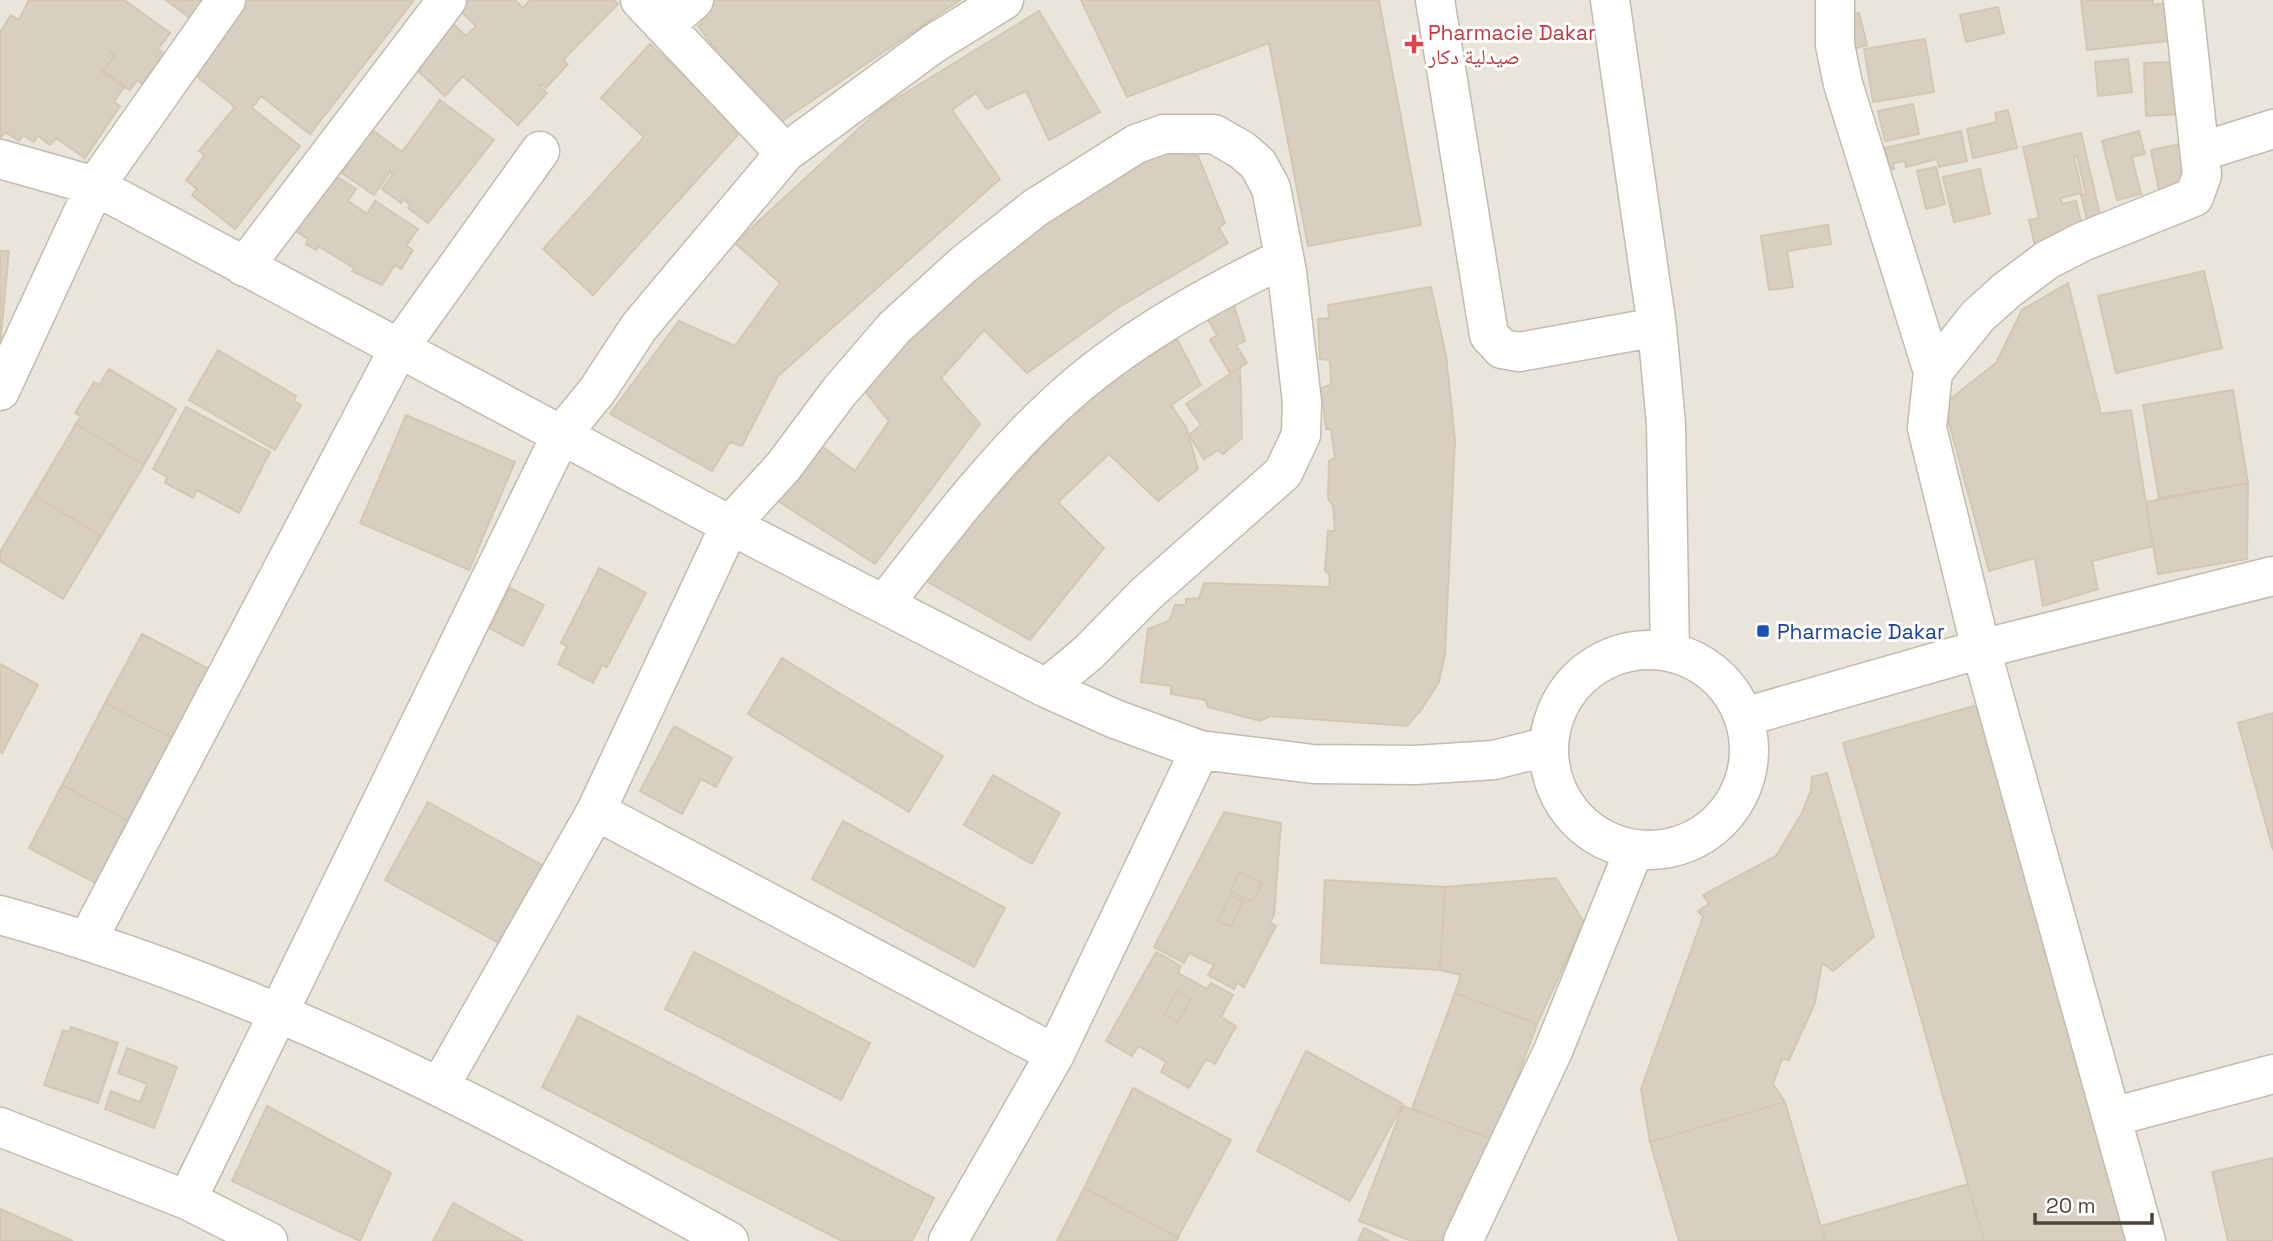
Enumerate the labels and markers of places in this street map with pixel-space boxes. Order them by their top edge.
place label: Pharmacie Dakar صيدلية دكار [1427,19,1596,70]
marker: Pharmacie Dakar صيدلية دكار [1406,36,1422,52]
place label: Pharmacie Dakar [1777,618,1945,645]
marker: Pharmacie Dakar [1755,623,1771,639]

